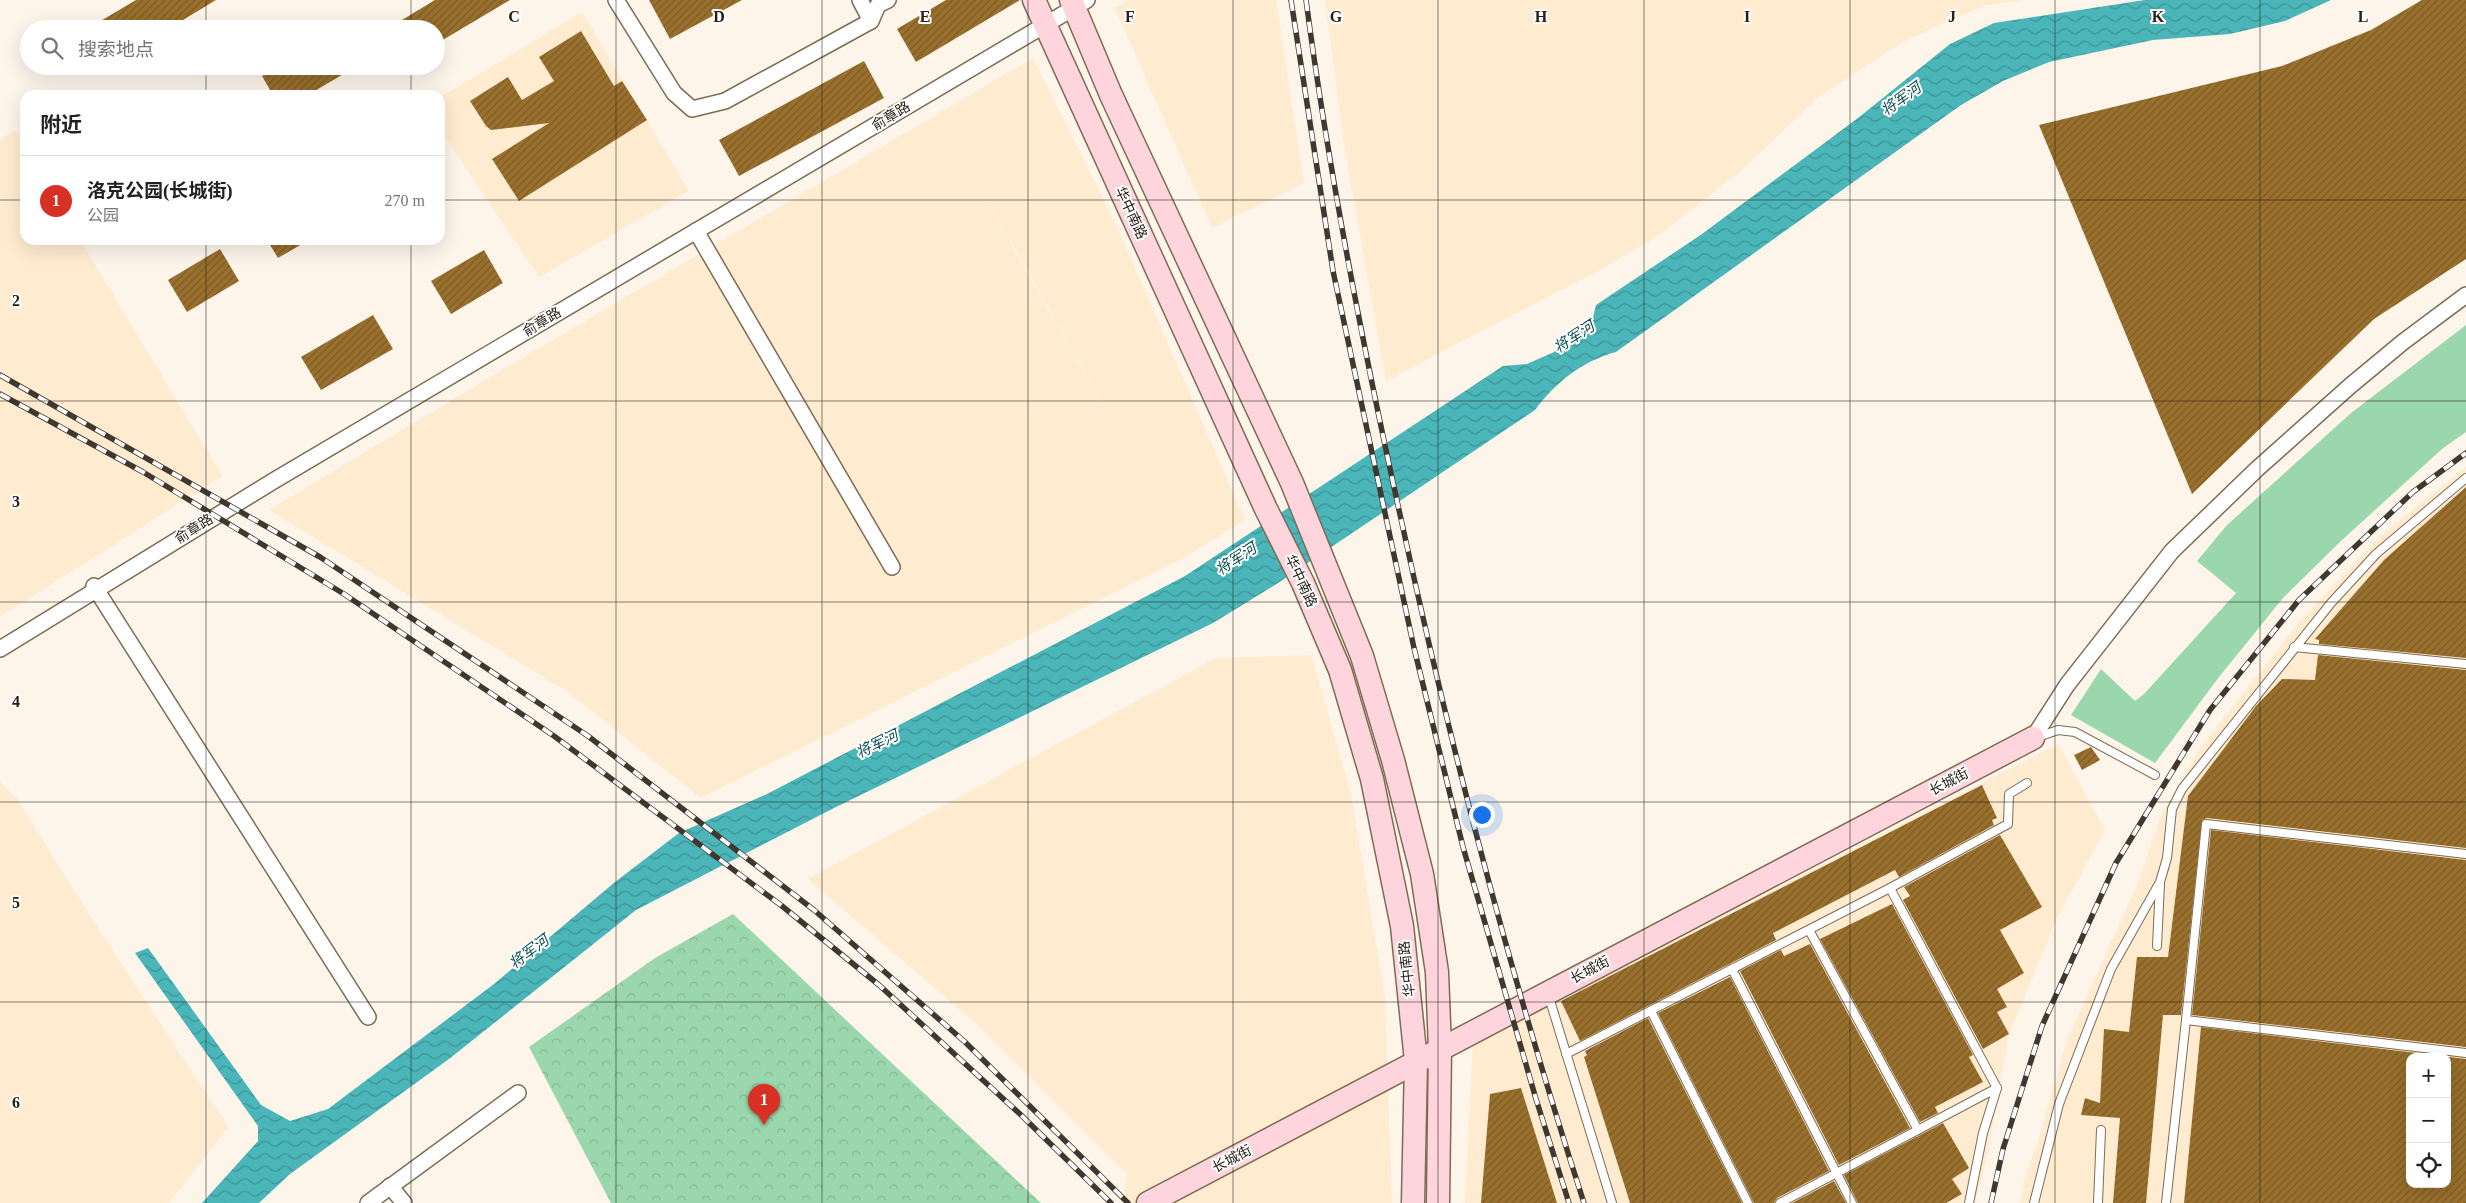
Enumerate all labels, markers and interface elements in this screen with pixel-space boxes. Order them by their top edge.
text: C [508,8,520,25]
text: D [713,8,725,25]
text: E [920,8,930,25]
text: F [1125,8,1135,25]
text: G [1330,8,1343,25]
text: H [1535,8,1548,25]
text: I [1744,8,1750,25]
text: J [1948,8,1956,25]
text: K [2152,8,2165,25]
text: L [2358,8,2368,25]
search box [20,20,445,75]
icon: search [38,34,66,62]
text: 搜索地点 [78,39,154,60]
water label: 将军河 [1878,78,1926,119]
street label: 俞章路 [869,98,913,133]
text: 附近 [40,113,82,137]
text: 洛克公园(长城街) [87,180,233,201]
street label: 华中南路 [1112,184,1151,242]
text: 1 [52,192,60,209]
text: 270 m [385,192,425,209]
text: 公园 [87,207,119,224]
text: 2 [12,292,20,309]
street label: 俞章路 [520,304,564,339]
water label: 将军河 [1551,316,1600,356]
text: 3 [12,493,20,510]
street label: 俞章路 [172,511,216,546]
water label: 将军河 [1213,538,1262,578]
street label: 华中南路 [1282,552,1321,610]
text: 4 [12,693,20,710]
water label: 将军河 [853,726,903,761]
street label: 长城街 [1927,766,1971,798]
your location [1469,802,1495,828]
text: 5 [12,894,20,911]
water label: 将军河 [506,930,554,972]
street label: 华中南路 [1396,940,1417,998]
street label: 长城街 [1568,954,1612,986]
map controls [2406,1053,2451,1188]
button: + [2406,1053,2451,1098]
pin: 1 [748,1084,780,1125]
text: 6 [12,1094,20,1111]
button: − [2406,1098,2451,1143]
street label: 长城街 [1210,1143,1254,1175]
button: locate [2406,1143,2451,1188]

